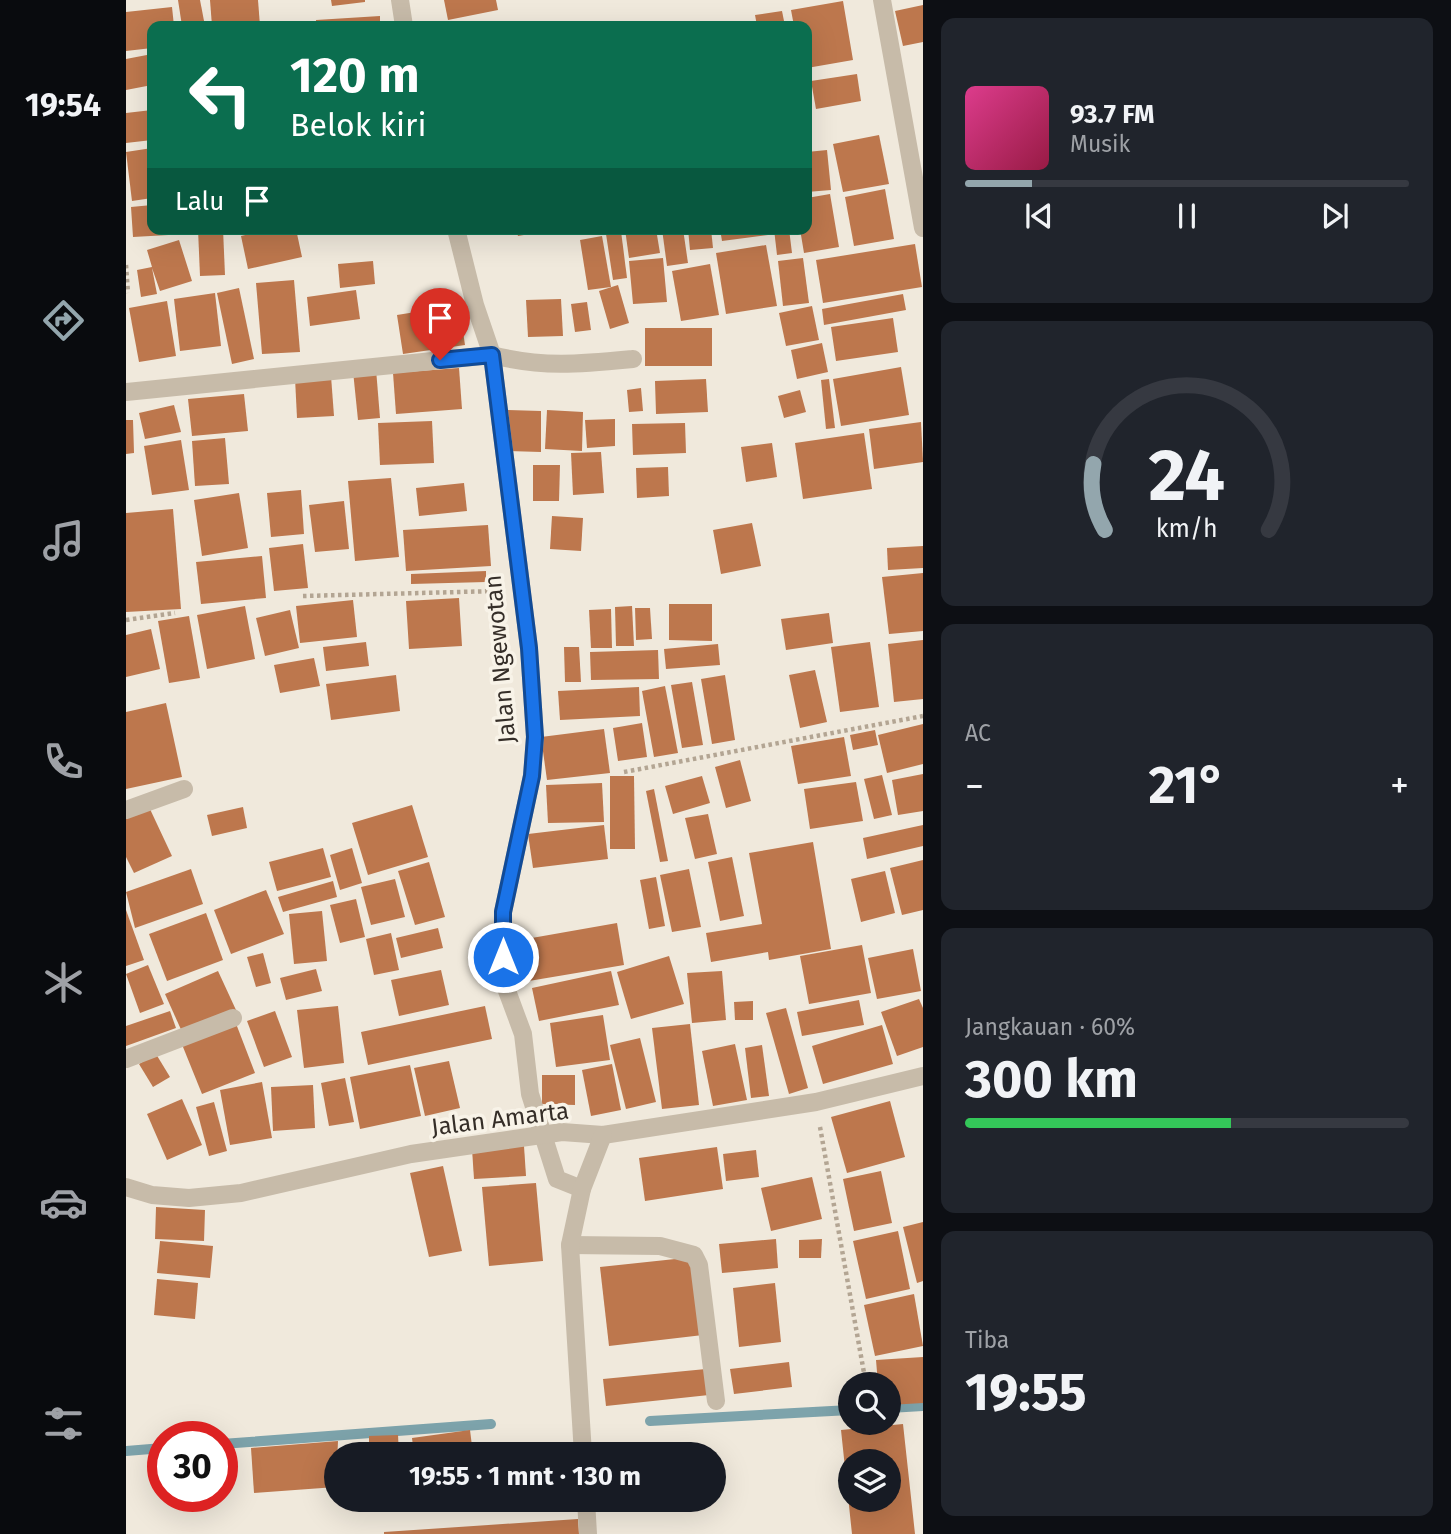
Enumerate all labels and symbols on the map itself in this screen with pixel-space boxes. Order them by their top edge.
pin [410,288,470,360]
street label: Jalan Ngewotan [479,574,521,744]
position arrow [466,920,540,994]
street label: Jalan Amarta [429,1097,571,1141]
speed limit sign: 30 [147,1421,238,1512]

